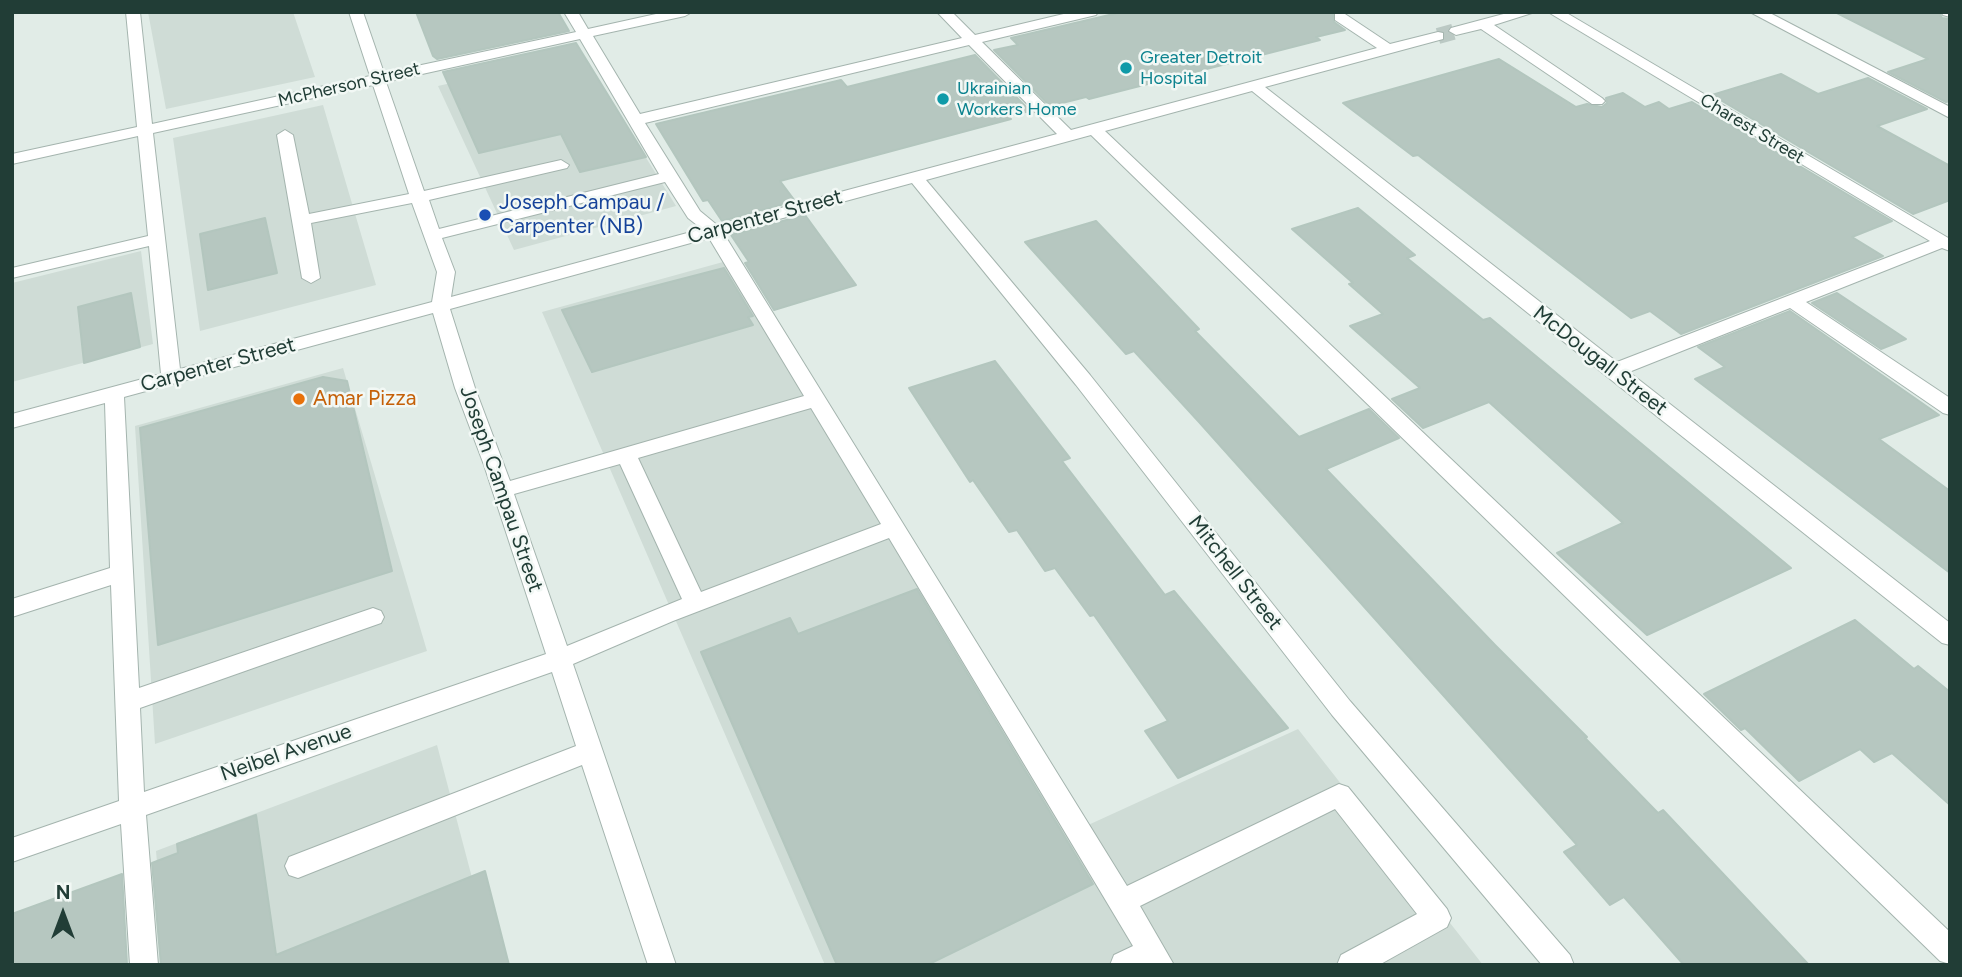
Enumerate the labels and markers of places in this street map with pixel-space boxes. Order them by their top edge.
place label: Greater Detroit Hospital [1140,47,1262,90]
marker: Greater Detroit Hospital [1118,60,1134,76]
place label: Ukrainian Workers Home [957,78,1076,120]
marker: Ukrainian Workers Home [935,91,951,107]
place label: Joseph Campau / Carpenter (NB) [499,190,664,240]
marker: Joseph Campau / Carpenter (NB) [477,207,493,223]
place label: Amar Pizza [313,386,416,412]
marker: Amar Pizza [291,391,307,407]

